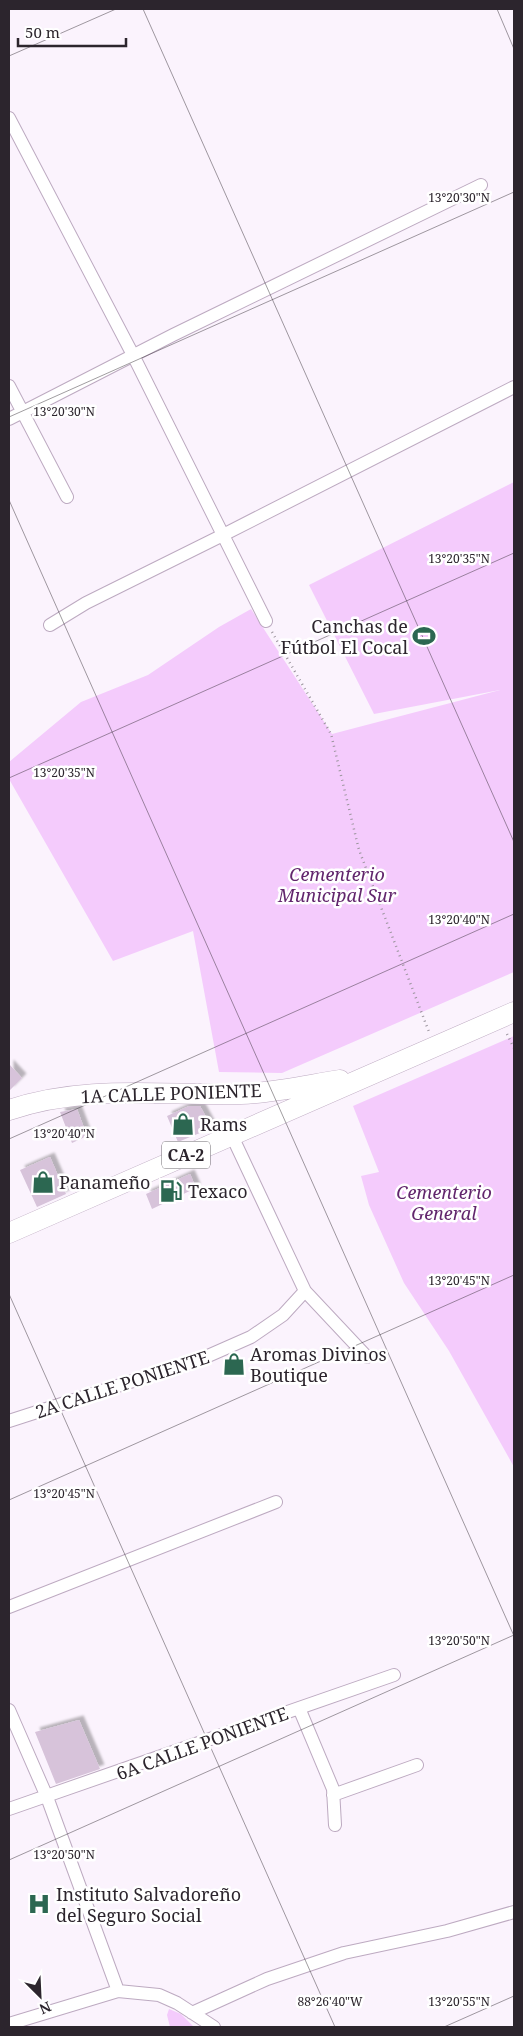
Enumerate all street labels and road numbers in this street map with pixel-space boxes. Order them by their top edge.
street label: 1A CALLE PONIENTE [80,1078,262,1108]
road number: CA-2 [162,1142,210,1168]
street label: 2A CALLE PONIENTE [32,1345,212,1423]
street label: 6A CALLE PONIENTE [113,1701,291,1785]

